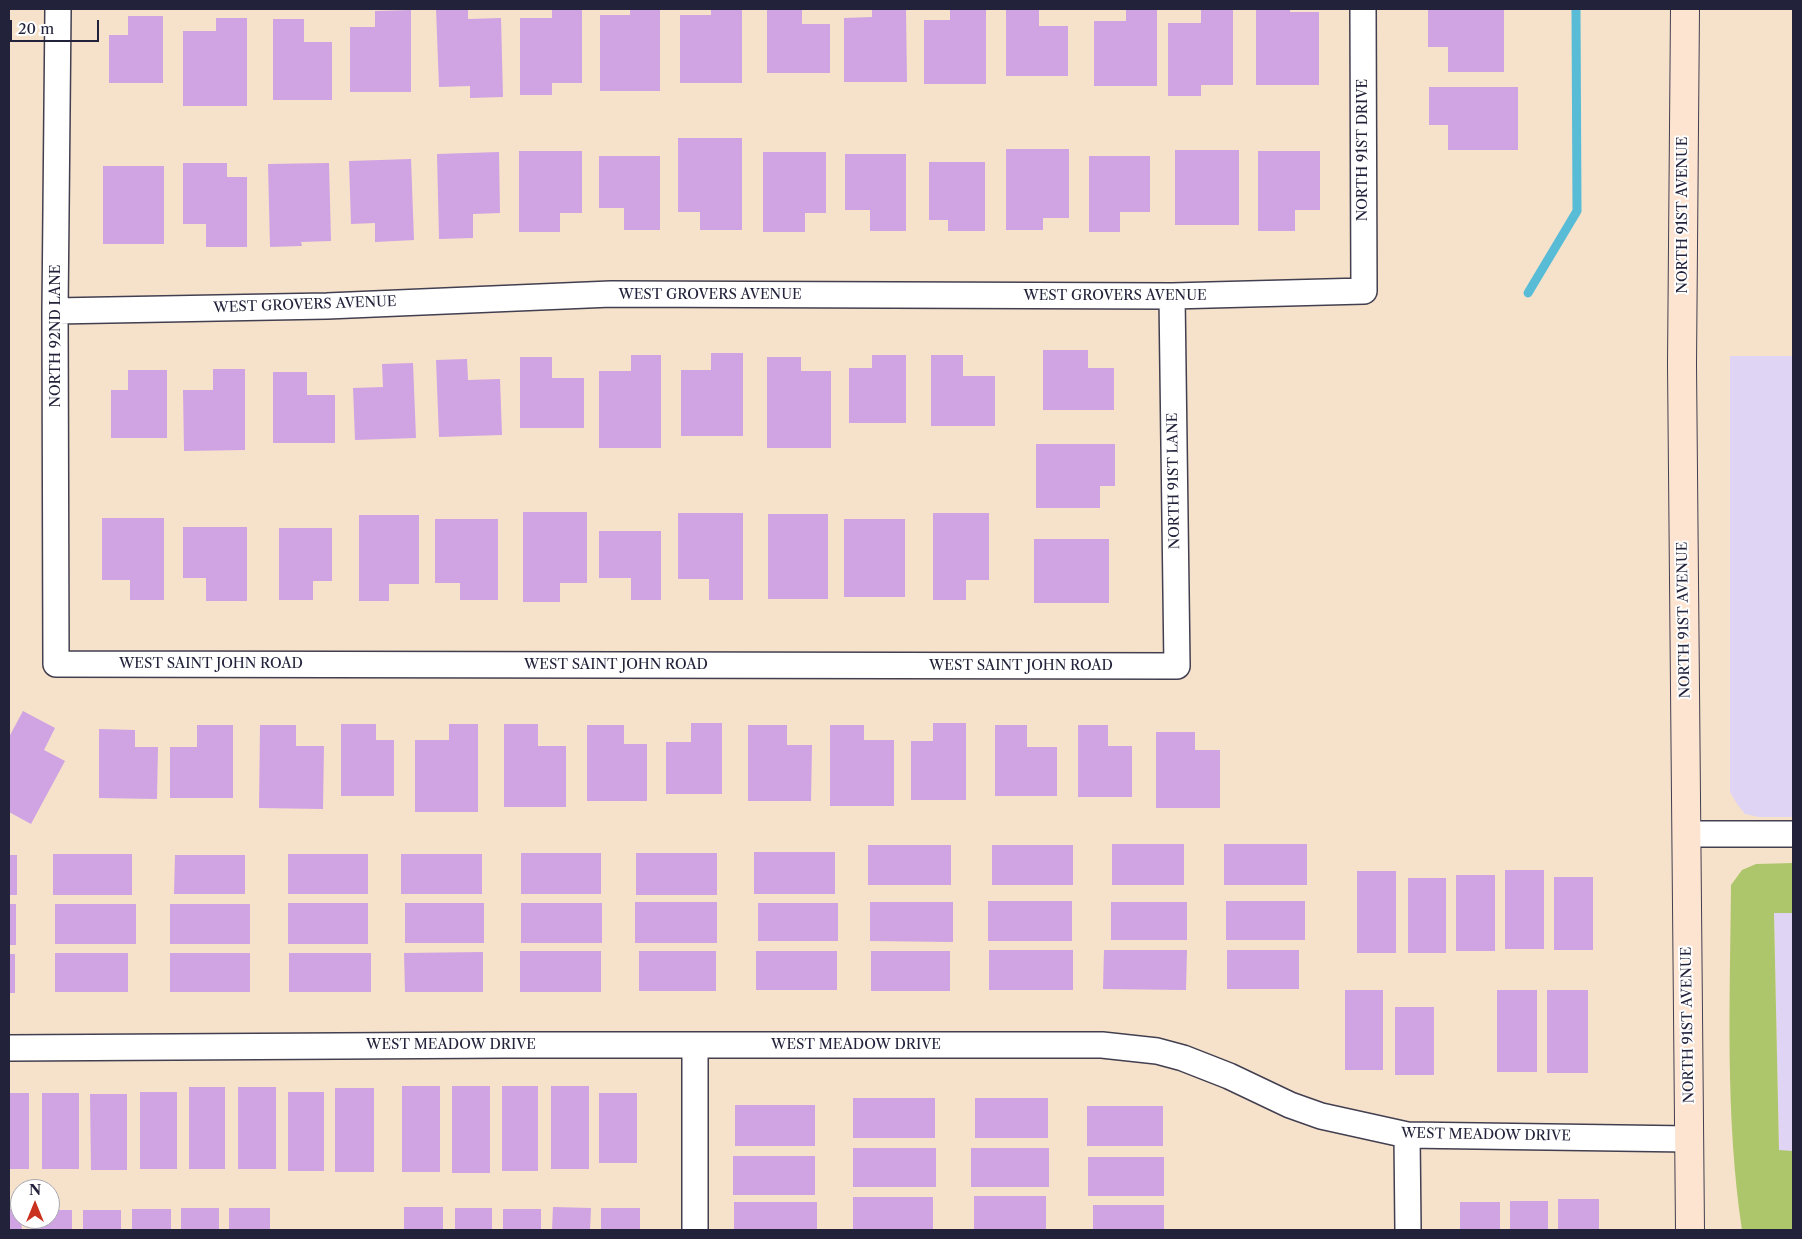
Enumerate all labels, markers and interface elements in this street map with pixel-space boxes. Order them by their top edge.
scale bar [12,10,101,42]
text: 20 m [18,19,54,38]
street label: NORTH 91ST DRIVE [1355,79,1371,221]
street label: NORTH 91ST AVENUE [1675,137,1691,293]
street label: NORTH 92ND LANE [48,265,64,407]
street label: WEST GROVERS AVENUE [618,287,802,303]
street label: WEST GROVERS AVENUE [1023,288,1207,304]
street label: WEST GROVERS AVENUE [213,293,397,317]
street label: NORTH 91ST LANE [1164,413,1184,549]
street label: NORTH 91ST AVENUE [1674,541,1694,699]
street label: WEST SAINT JOHN ROAD [119,656,303,672]
street label: WEST SAINT JOHN ROAD [524,657,708,673]
street label: WEST SAINT JOHN ROAD [929,658,1113,674]
street label: NORTH 91ST AVENUE [1678,946,1698,1104]
street label: WEST MEADOW DRIVE [366,1037,536,1053]
street label: WEST MEADOW DRIVE [771,1037,941,1053]
street label: WEST MEADOW DRIVE [1401,1125,1571,1145]
north arrow [10,1179,60,1229]
text: N [29,1181,41,1199]

